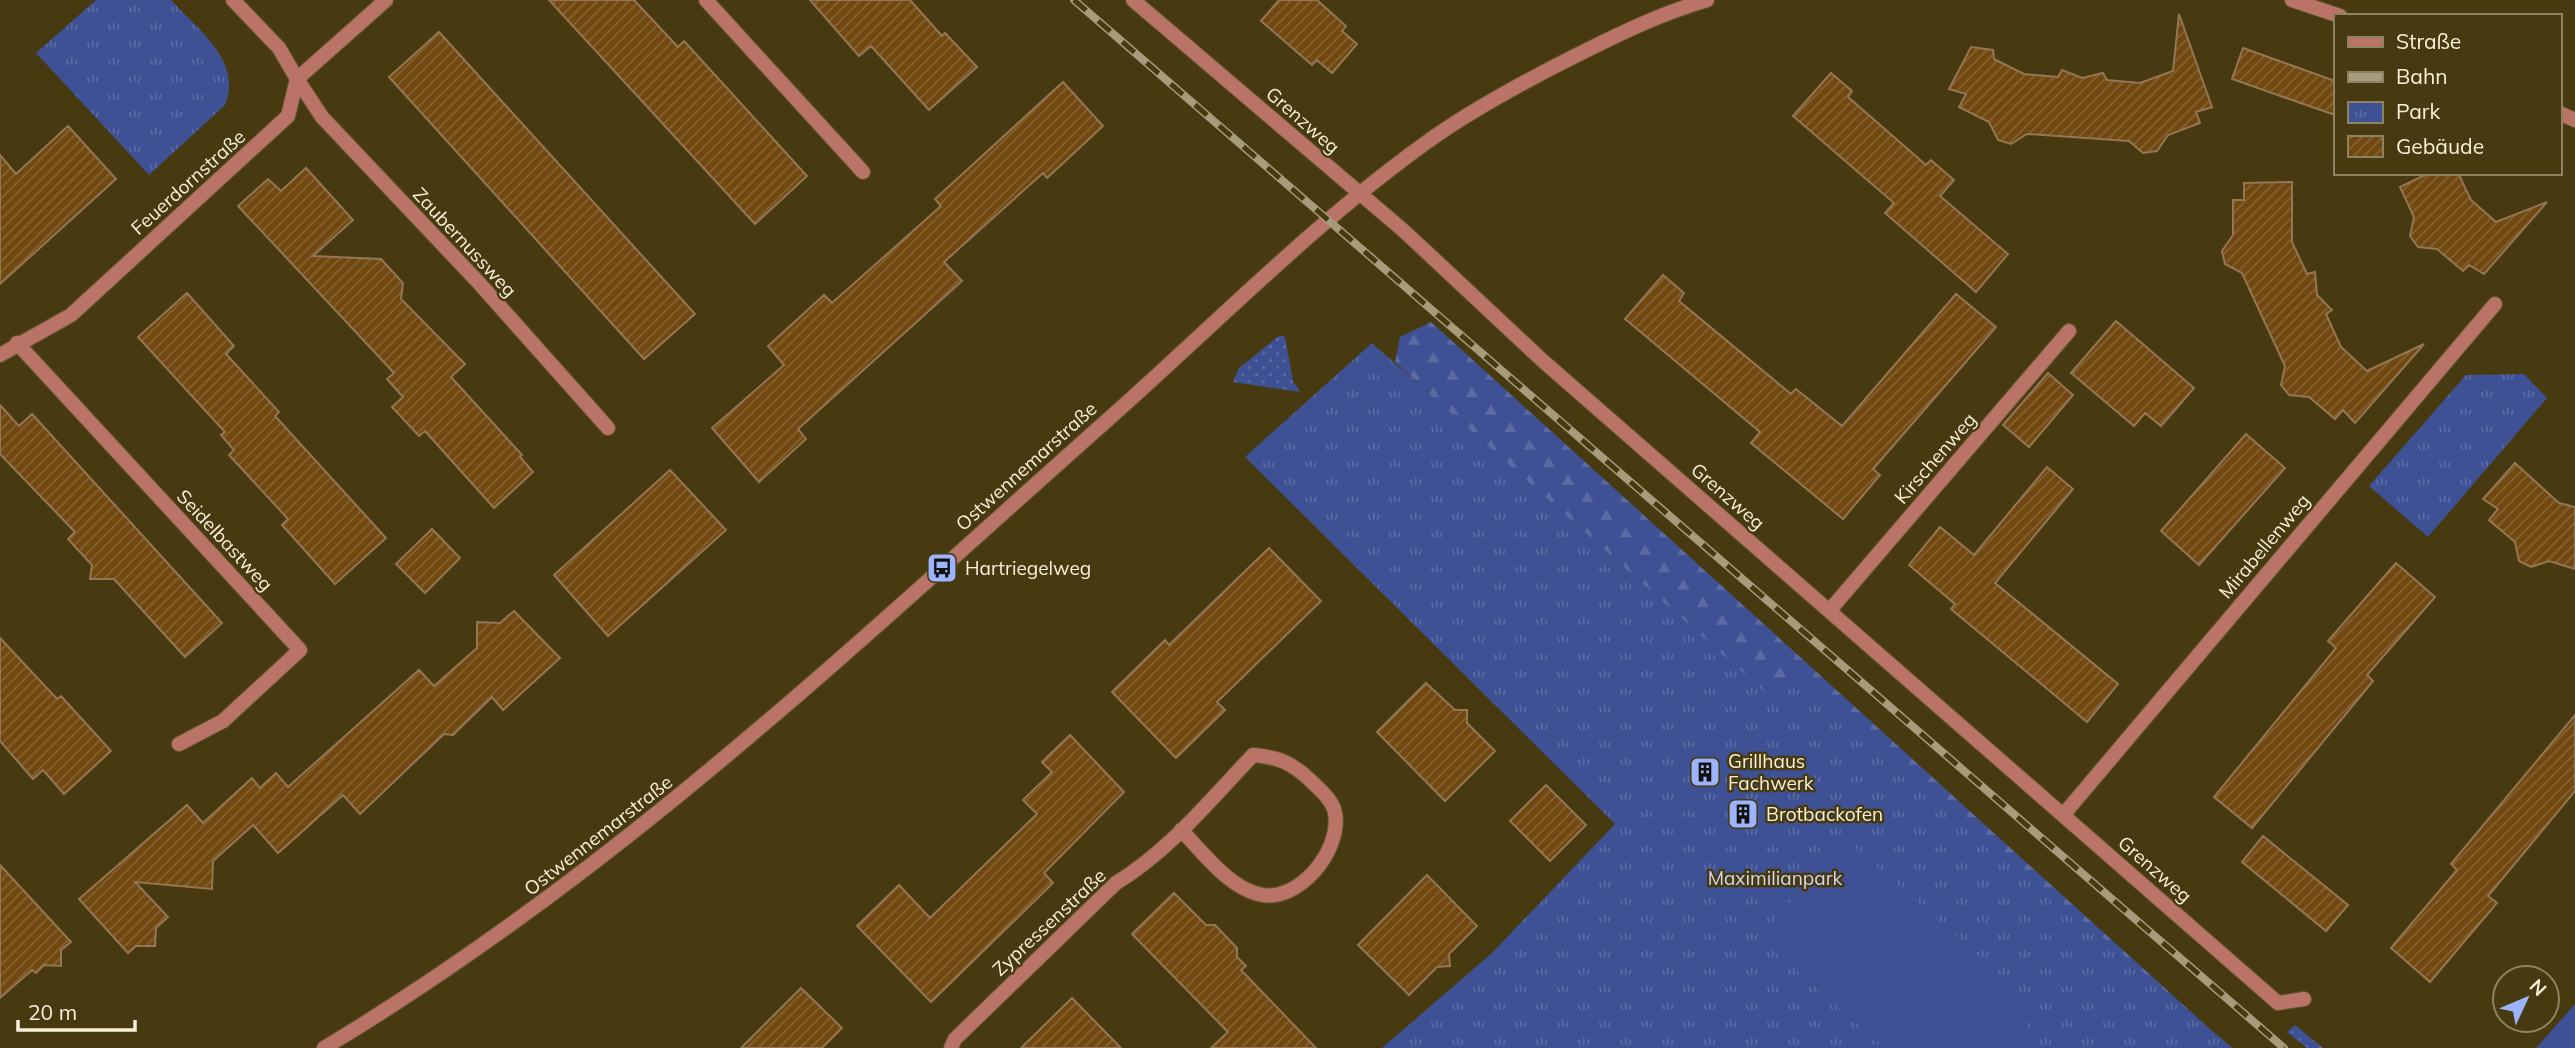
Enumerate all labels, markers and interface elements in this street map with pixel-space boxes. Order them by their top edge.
legend [2334,14,2561,175]
text: Straße [2396,28,2461,54]
text: Bahn [2396,63,2448,89]
street label: Grenzweg [1261,81,1345,159]
text: Park [2396,98,2440,124]
street label: Feuerdornstraße [126,124,250,240]
text: Gebäude [2396,133,2484,159]
street label: Zaubernussweg [408,182,522,302]
street label: Ostwennemarstraße [951,396,1101,536]
street label: Kirschenweg [1889,408,1981,508]
street label: Grenzweg [1686,457,1770,535]
street label: Seidelbastweg [172,484,278,596]
street label: Mirabellenweg [2213,489,2315,603]
bus stop icon: Hartriegelweg [925,551,959,585]
place label: Hartriegelweg [965,556,1091,580]
place label: Grillhaus Fachwerk [1728,749,1814,795]
building icon: Grillhaus Fachwerk [1688,755,1722,789]
street label: Ostwennemarstraße [519,770,677,900]
building icon: Brotbackofen [1726,797,1760,831]
place label: Brotbackofen [1766,802,1883,826]
street label: Grenzweg [2113,830,2197,908]
street label: Zypressenstraße [987,863,1111,981]
park label: Maximilianpark [1708,866,1843,890]
north arrow [2491,964,2561,1034]
text: N [2525,974,2552,1001]
scale bar [18,988,135,1032]
text: 20 m [28,999,77,1025]

